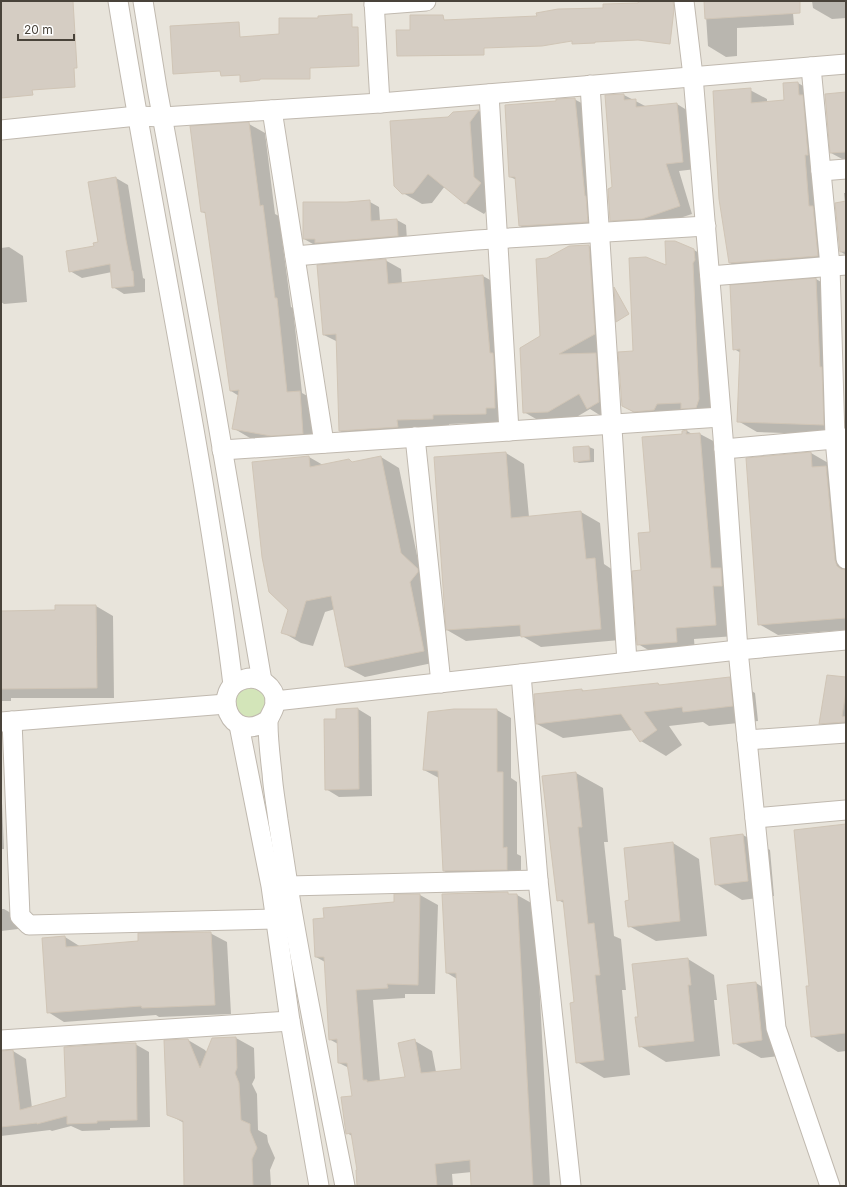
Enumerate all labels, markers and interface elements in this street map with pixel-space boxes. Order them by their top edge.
scale bar [18,16,74,42]
text: 20 m [24,22,53,37]

